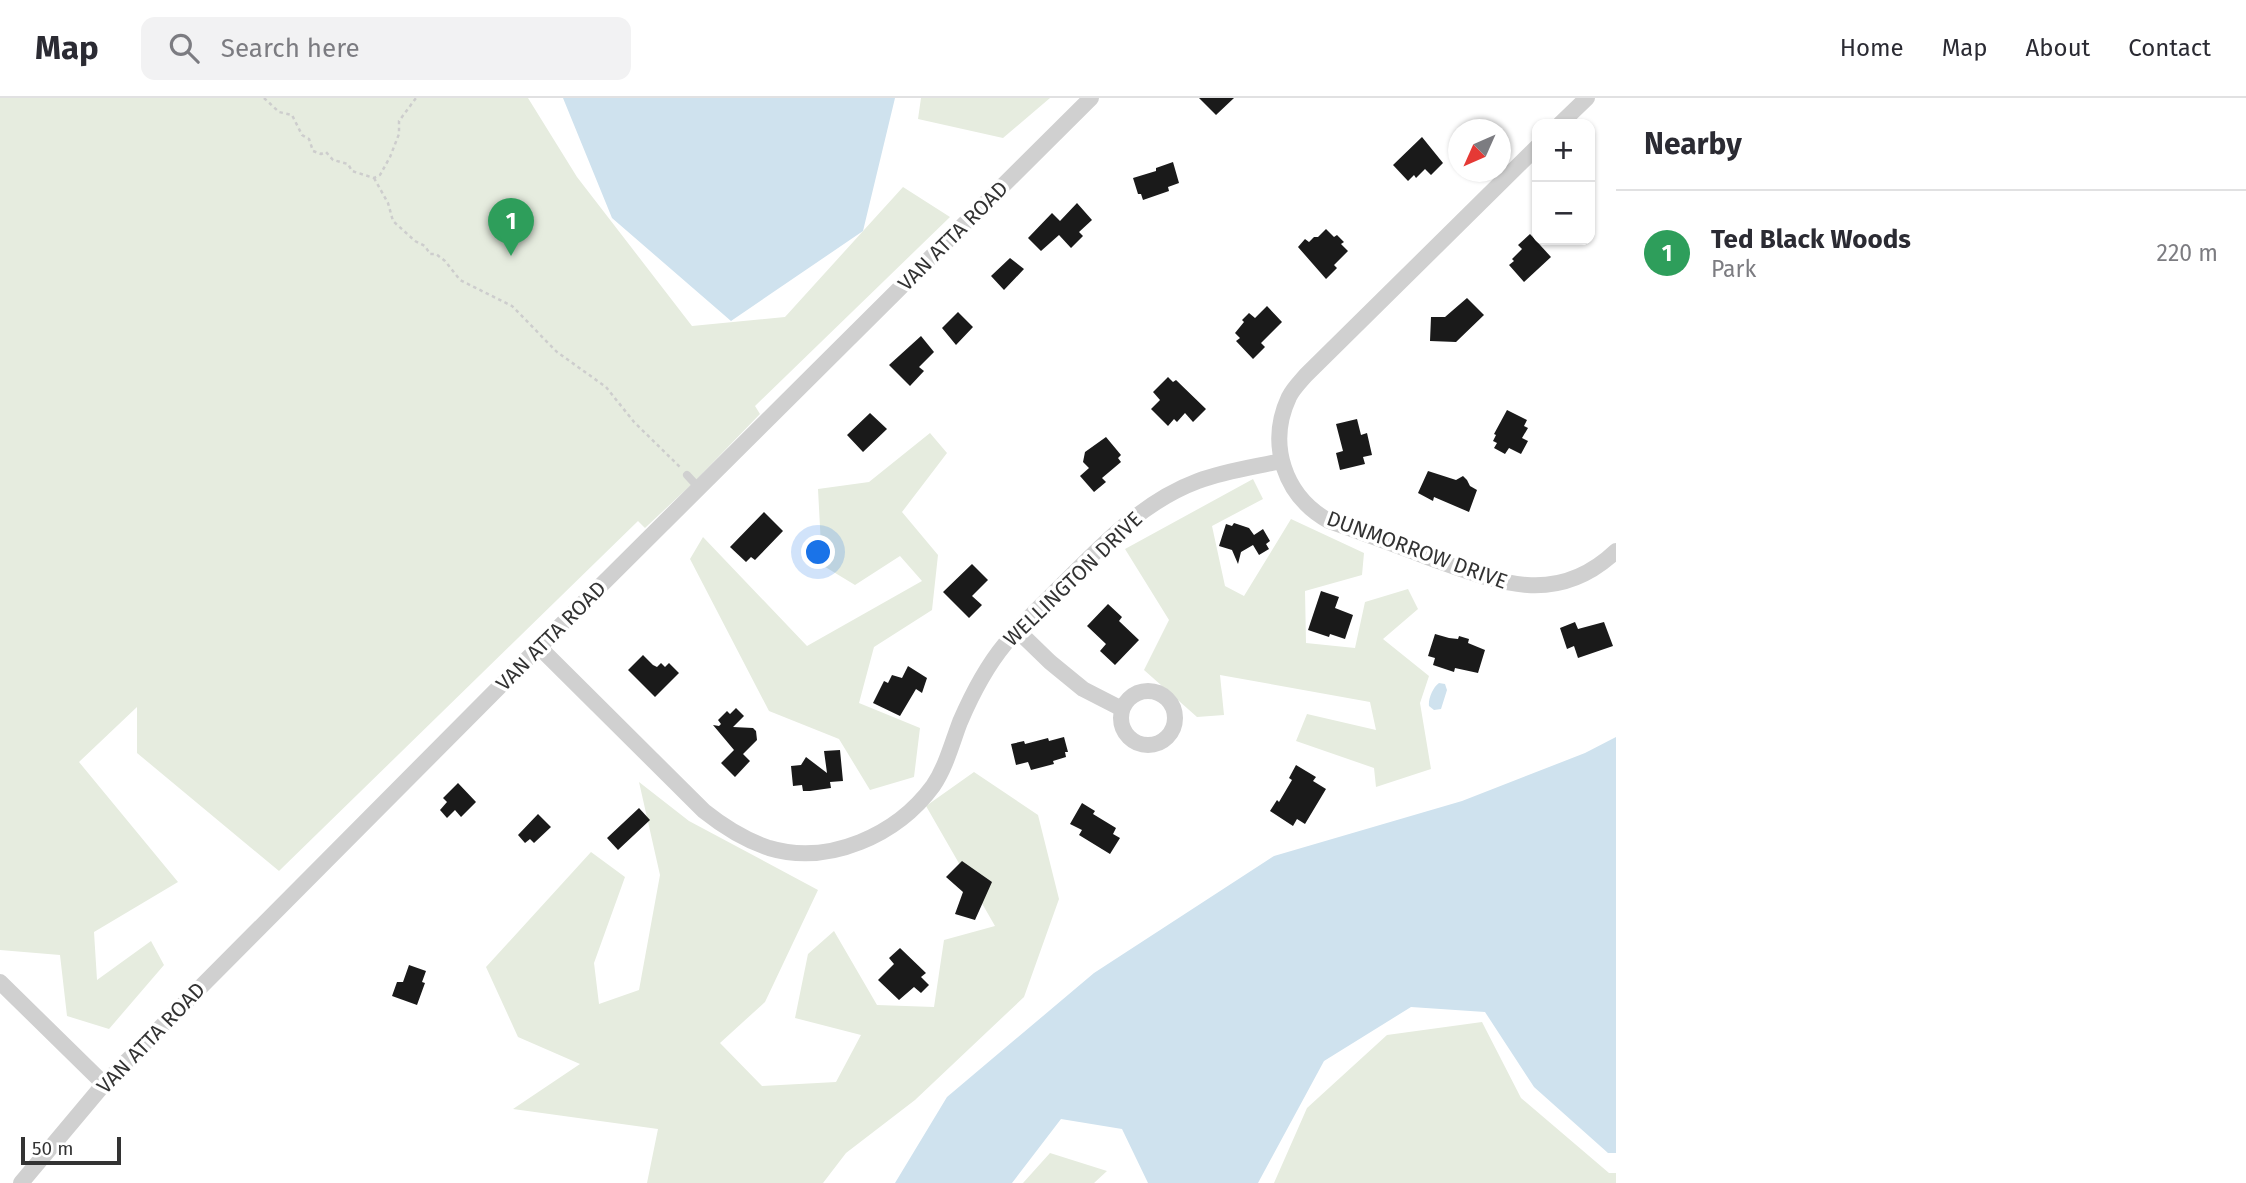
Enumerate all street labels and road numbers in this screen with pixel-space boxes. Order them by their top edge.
street label: VAN ATTA ROAD [893,176,1013,296]
street label: DUNMORROW DRIVE [1323,505,1511,595]
street label: WELLINGTON DRIVE [998,506,1148,652]
street label: VAN ATTA ROAD [491,576,611,696]
street label: VAN ATTA ROAD [91,977,211,1099]

